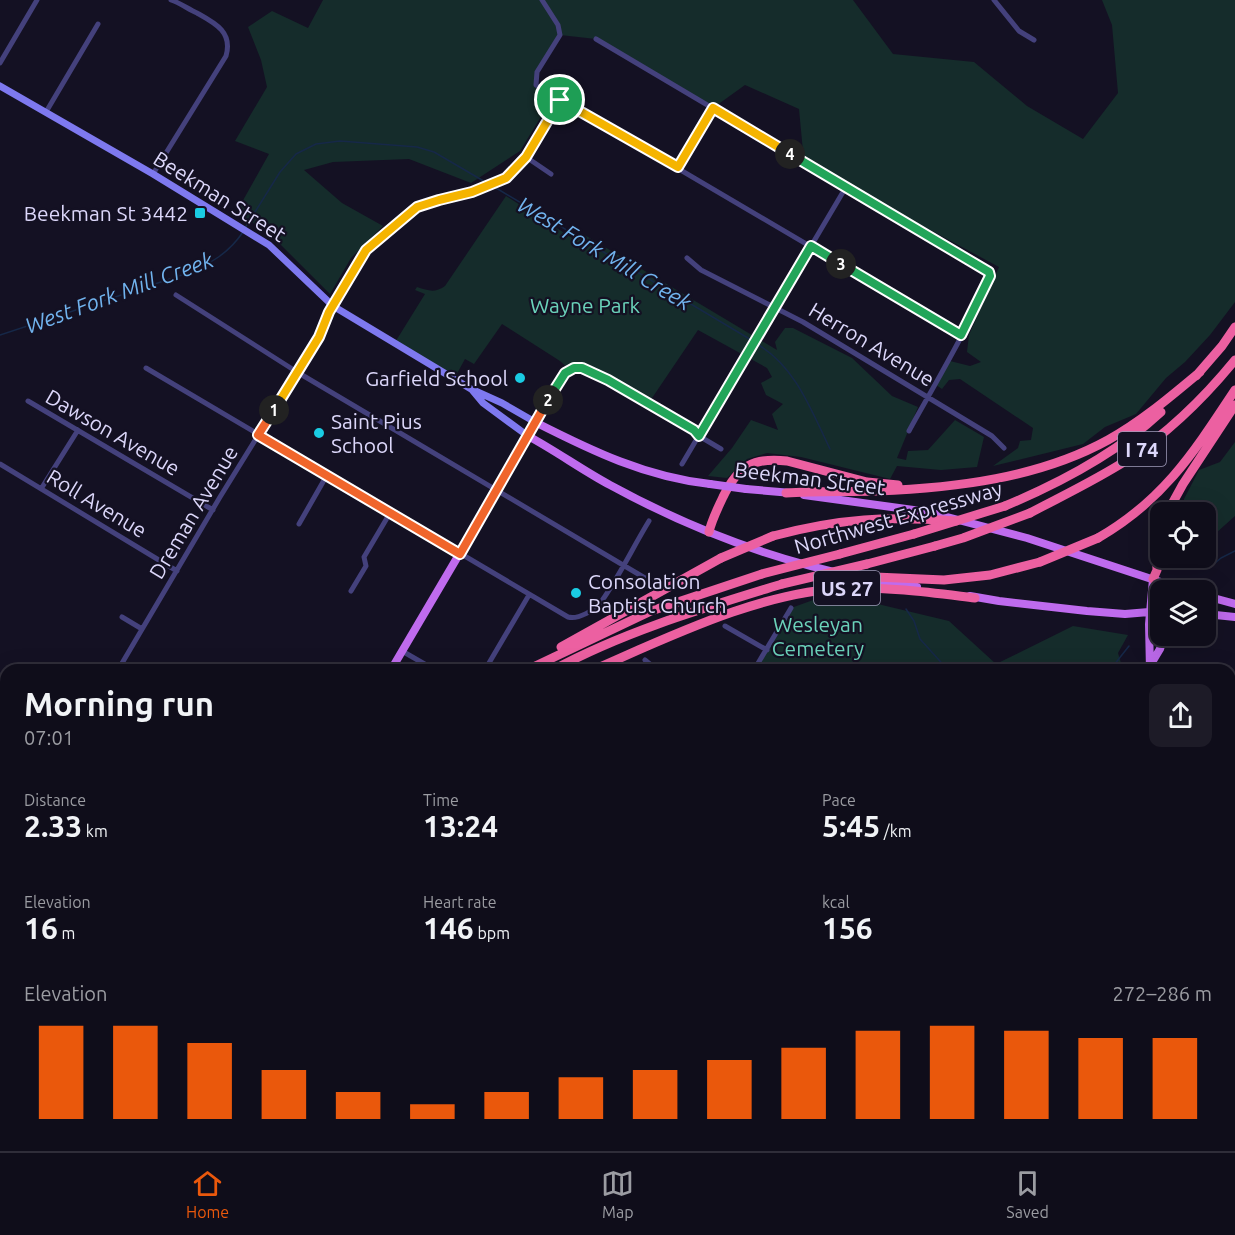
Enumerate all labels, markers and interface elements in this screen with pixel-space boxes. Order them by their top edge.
pin [534,74,585,125]
icon: arrive [543,83,576,116]
pin: 4 [775,139,805,169]
text: 4 [785,145,795,163]
street label: Beekman Street [149,146,291,246]
water label: West Fork Mill Creek [514,191,697,315]
place label: Beekman St 3442 [24,201,188,225]
marker: Beekman St 3442 [193,206,207,220]
water label: West Fork Mill Creek [22,246,217,338]
pin: 3 [826,249,856,279]
text: 3 [836,255,846,273]
park label: Wayne Park [530,293,640,317]
street label: Herron Avenue [805,297,939,391]
place label: Garfield School [365,366,508,390]
marker: Garfield School [513,371,527,385]
street label: Dawson Avenue [42,384,184,480]
pin: 2 [533,385,563,415]
text: 2 [543,391,553,409]
pin: 1 [259,395,289,425]
text: 1 [269,401,279,419]
place label: Saint Pius School [331,409,422,457]
marker: Saint Pius School [312,426,326,440]
road number: I 74 [1118,432,1166,466]
street label: Dreman Avenue [144,441,242,583]
street label: Beekman Street [733,457,887,499]
street label: Roll Avenue [43,464,151,542]
street label: Northwest Expressway [791,476,1005,558]
map controls [1150,502,1216,646]
button: locate [1150,502,1216,568]
place label: Consolation Baptist Church [588,569,727,617]
road number: US 27 [814,571,880,605]
button: layers [1150,580,1216,646]
marker: Consolation Baptist Church [569,586,583,600]
park label: Wesleyan Cemetery [772,612,864,660]
button: share [1149,684,1212,747]
text: Morning run [24,685,214,722]
text: 07:01 [24,726,74,749]
text: Distance [24,791,86,809]
text: Time [423,791,459,809]
text: Pace [822,791,856,809]
text: 2.33 [24,809,82,843]
text: 13:24 [423,809,498,843]
text: 5:45 [822,809,880,843]
text: km [82,822,108,840]
text: /km [880,822,912,840]
text: Elevation [24,893,91,911]
text: Heart rate [423,893,497,911]
text: kcal [822,893,850,911]
text: 16 [24,911,58,945]
text: 146 [423,911,474,945]
text: 156 [822,911,873,945]
text: m [58,924,75,942]
text: bpm [474,924,510,942]
text: Elevation [24,982,107,1005]
text: 272–286 m [1113,982,1212,1005]
tab: Home [186,1167,229,1221]
tab: Map [601,1167,634,1221]
tab: Saved [1006,1167,1049,1221]

